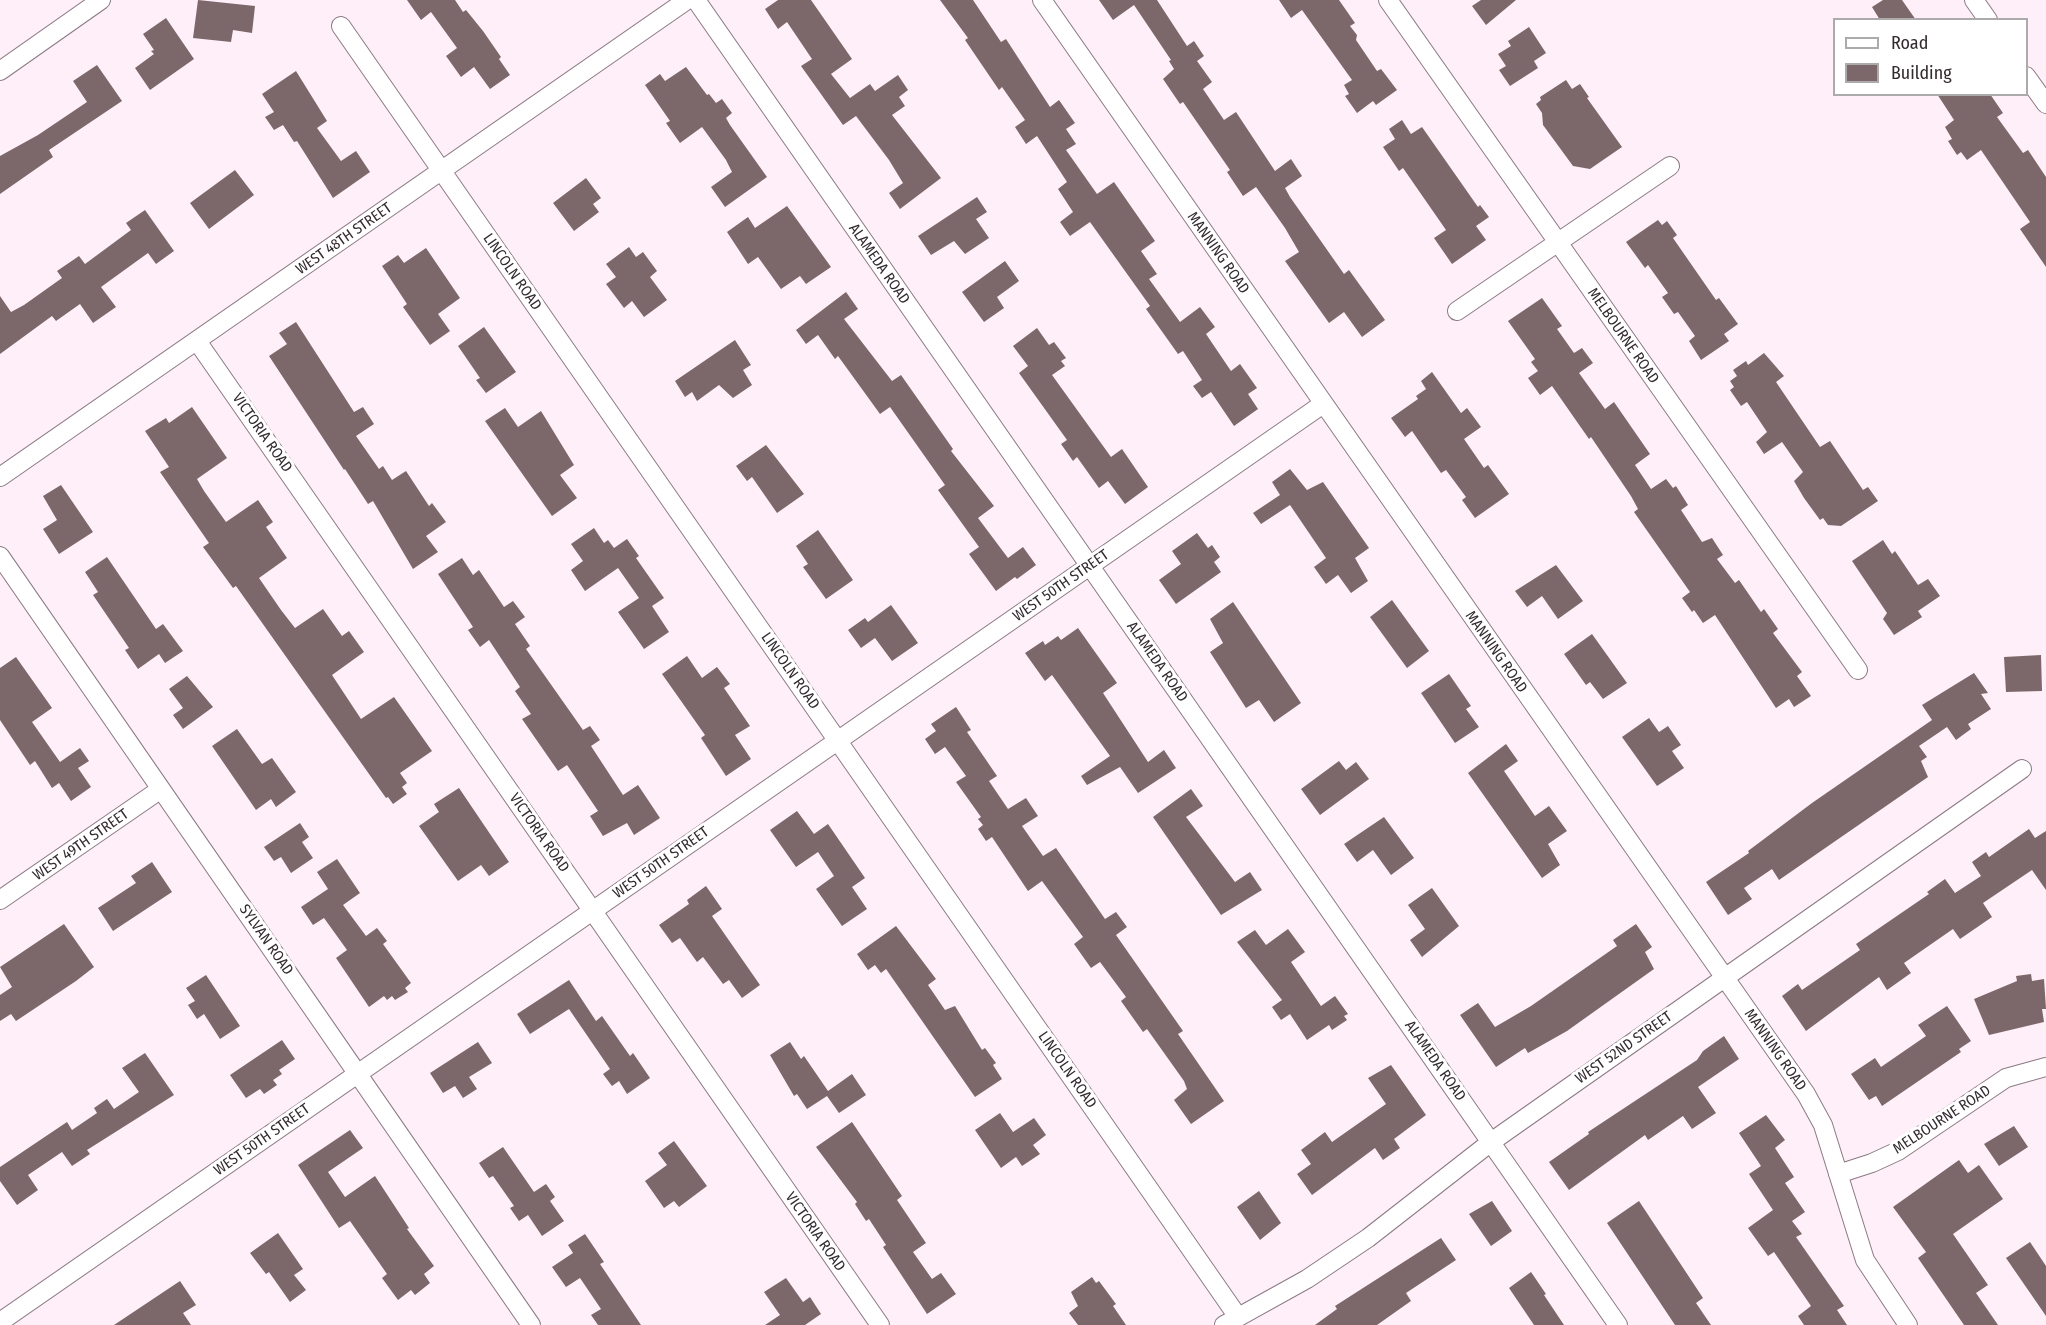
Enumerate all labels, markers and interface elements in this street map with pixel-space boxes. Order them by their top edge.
legend [1833,18,2028,96]
text: Road [1891,32,1928,54]
text: Building [1891,62,1952,84]
street label: WEST 48TH STREET [293,199,395,279]
street label: MANNING ROAD [1183,209,1253,297]
street label: ALAMEDA ROAD [845,220,913,308]
street label: LINCOLN ROAD [479,230,545,314]
street label: MELBOURNE ROAD [1583,285,1663,387]
street label: VICTORIA ROAD [228,390,296,476]
street label: WEST 50TH STREET [1010,546,1112,626]
street label: MANNING ROAD [1461,608,1531,696]
street label: ALAMEDA ROAD [1123,618,1191,706]
street label: LINCOLN ROAD [757,629,823,713]
street label: VICTORIA ROAD [505,790,573,876]
street label: WEST 49TH STREET [30,805,132,885]
street label: WEST 50TH STREET [610,823,712,903]
street label: SYLVAN ROAD [235,901,297,979]
street label: MANNING ROAD [1740,1006,1810,1094]
street label: WEST 52ND STREET [1572,1008,1676,1088]
street label: ALAMEDA ROAD [1401,1017,1469,1105]
street label: LINCOLN ROAD [1034,1028,1100,1112]
street label: MELBOURNE ROAD [1890,1082,1994,1158]
street label: WEST 50TH STREET [211,1100,313,1180]
street label: VICTORIA ROAD [781,1189,849,1275]

